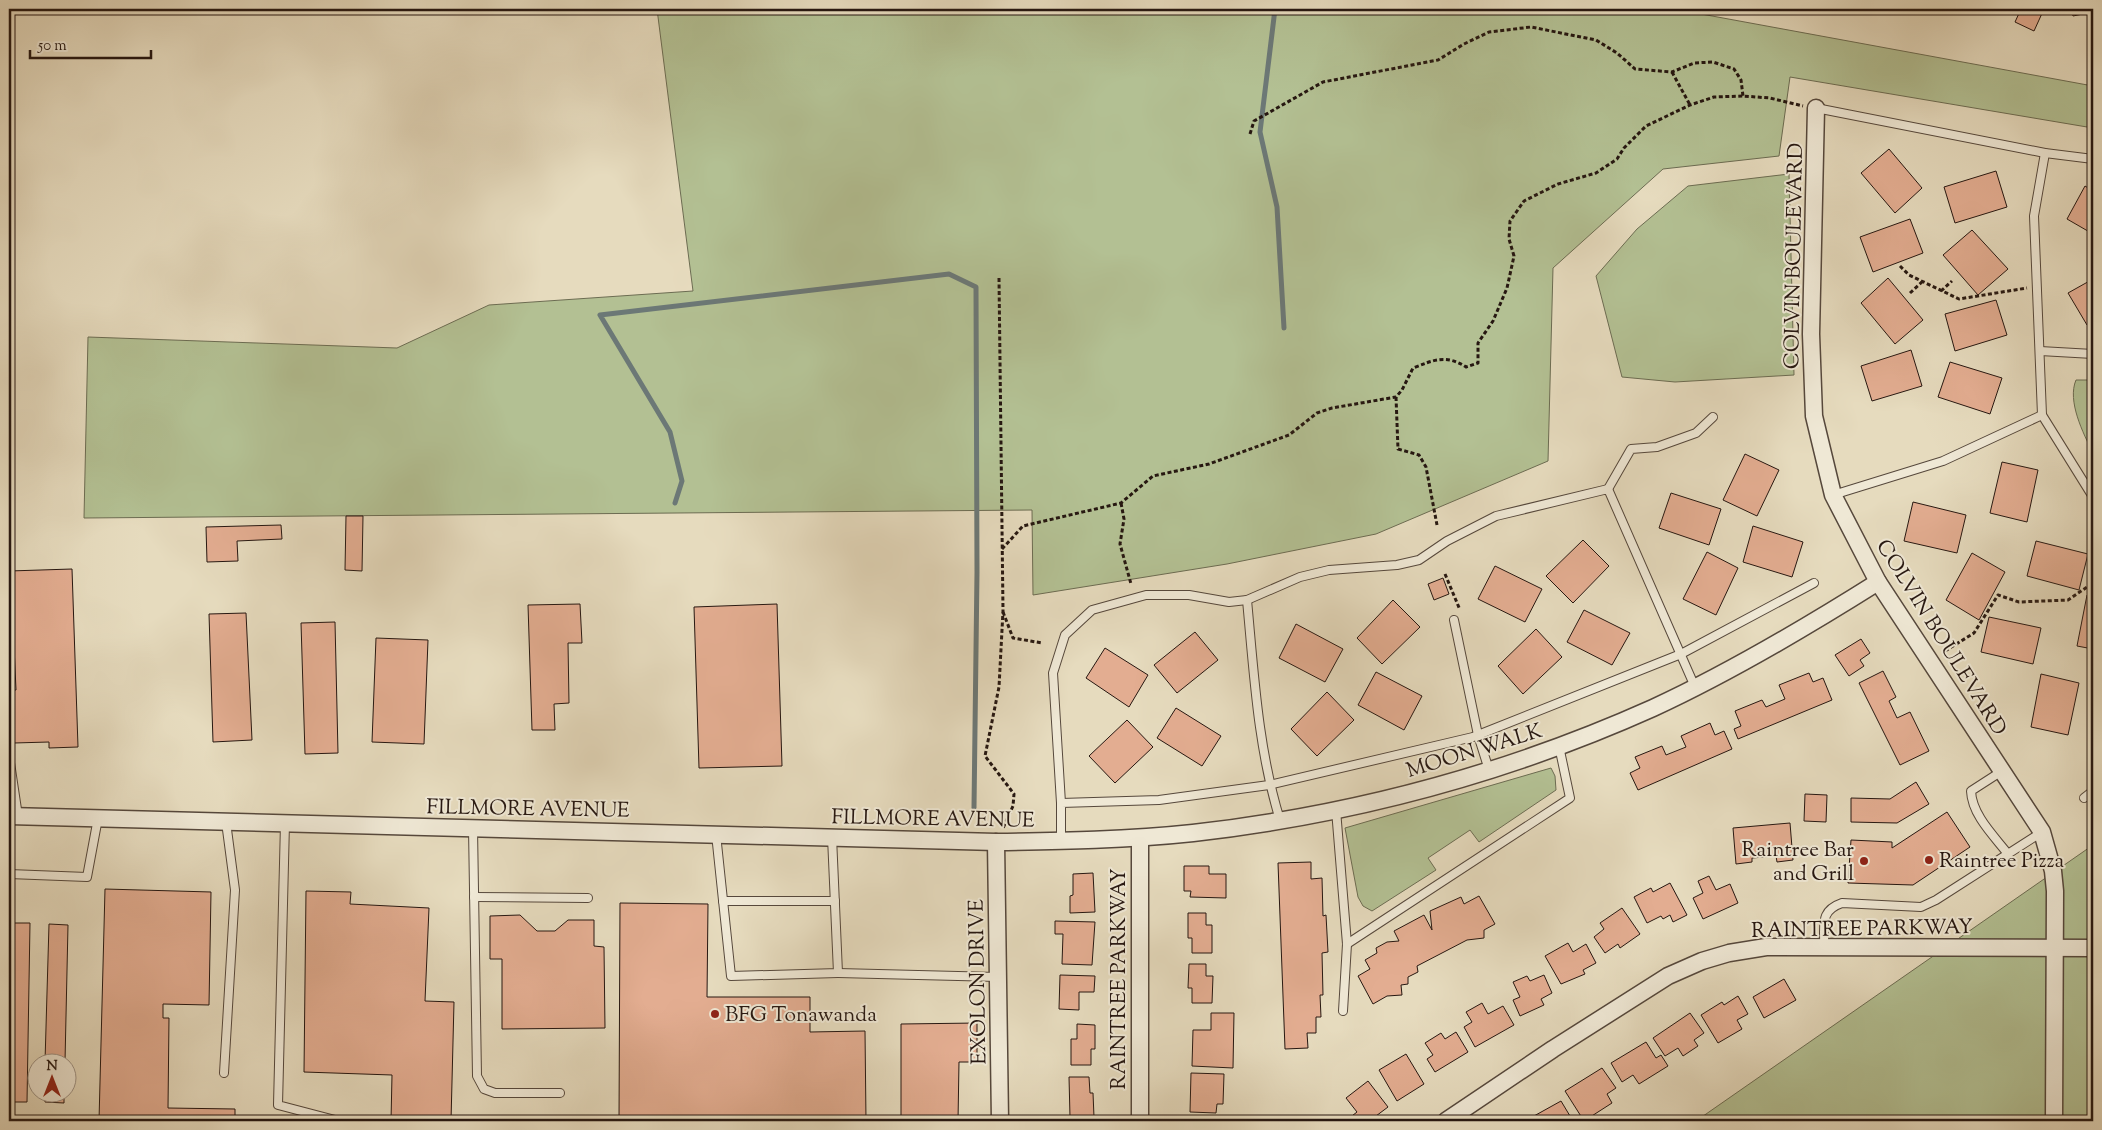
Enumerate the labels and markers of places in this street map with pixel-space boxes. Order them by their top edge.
place label: Raintree Bar and Grill [1741,836,1854,890]
place label: Raintree Pizza [1939,847,2064,877]
marker: Raintree Pizza [1923,854,1935,866]
marker: Raintree Bar and Grill [1858,855,1870,867]
place label: BFG Tonawanda [725,1001,877,1031]
marker: BFG Tonawanda [709,1008,721,1020]

